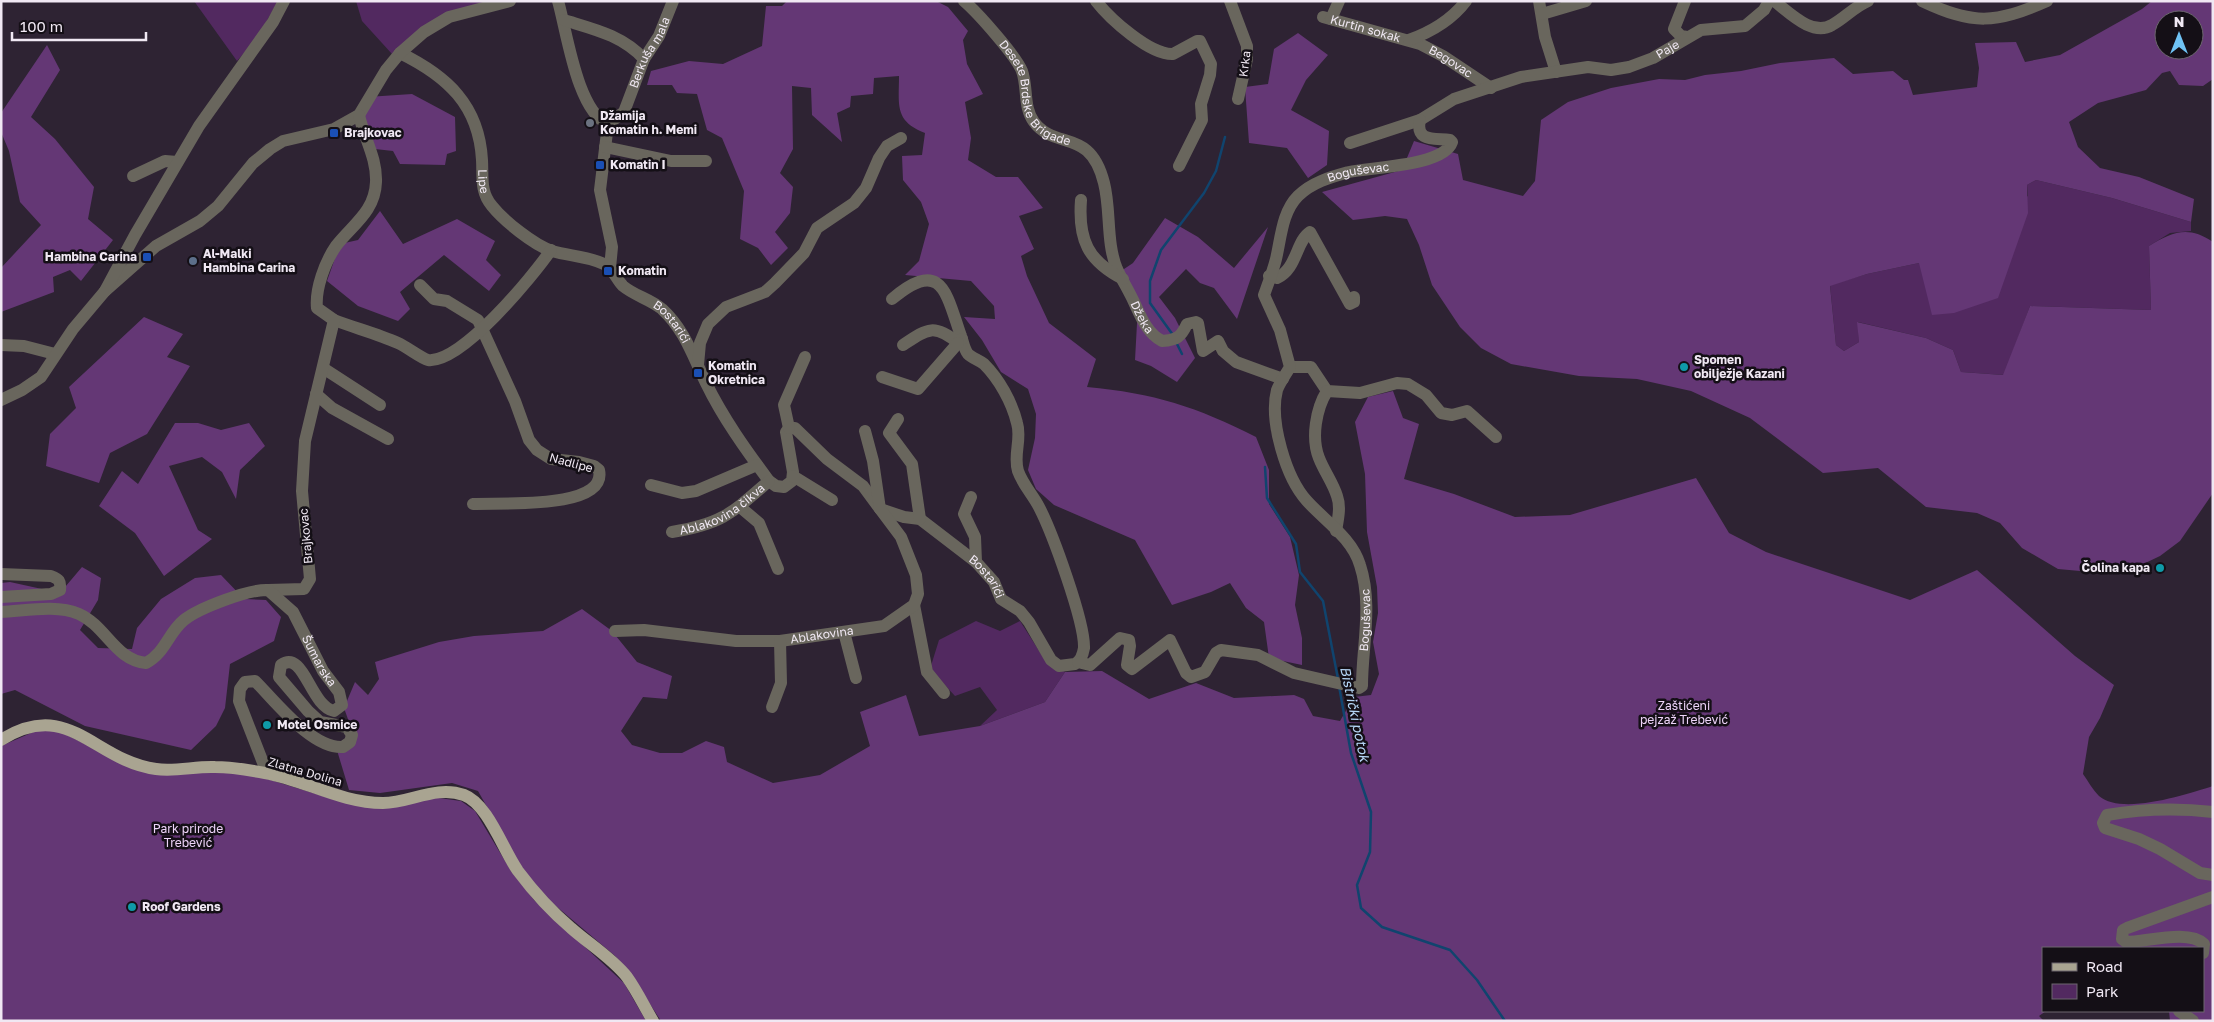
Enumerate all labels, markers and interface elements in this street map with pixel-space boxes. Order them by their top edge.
scale bar [12,10,146,42]
north arrow [2154,10,2204,60]
street label: Kurtin sokak [1329,11,1403,45]
text: N [2174,13,2184,30]
street label: Berkuša mala [626,15,673,90]
text: 100 m [20,17,63,35]
street label: Paje [1653,36,1682,62]
street label: Desete Brdske Brigade [996,37,1073,148]
street label: Begovac [1426,42,1476,81]
street label: Krka [1235,50,1254,78]
place label: Džamija Komatin h. Memi [600,108,697,137]
marker: Džamija Komatin h. Memi [584,117,596,129]
place label: Brajkovac [344,125,402,140]
marker: Brajkovac [328,127,340,139]
place label: Komatin I [610,157,666,172]
marker: Komatin I [594,159,606,171]
street label: Boguševac [1325,159,1390,185]
street label: Lipe [475,169,492,195]
place label: Al-Malki Hambina Carina [203,246,295,275]
place label: Hambina Carina [45,249,137,264]
marker: Hambina Carina [141,251,153,263]
marker: Al-Malki Hambina Carina [187,255,199,267]
place label: Komatin [618,263,666,278]
marker: Komatin [602,265,614,277]
street label: Bostarići [651,297,694,346]
street label: Džeka [1128,298,1157,336]
place label: Spomen obilježje Kazani [1694,352,1785,381]
place label: Komatin Okretnica [708,358,765,387]
marker: Spomen obilježje Kazani [1678,361,1690,373]
marker: Komatin Okretnica [692,367,704,379]
street label: Nadlipe [548,449,595,476]
street label: Ablakovina čikva [678,480,768,538]
street label: Brajkovac [296,507,315,564]
street label: Bostarići [966,551,1008,600]
place label: Čolina kapa [2082,560,2150,575]
marker: Čolina kapa [2154,562,2166,574]
street label: Boguševac [1356,588,1373,652]
street label: Ablakovina [789,622,854,646]
street label: Šumarska [299,632,340,689]
water label: Bistrički potok [1337,665,1374,765]
park label: Zaštićeni pejzaž Trebević [1640,698,1728,727]
place label: Motel Osmice [277,717,357,732]
marker: Motel Osmice [261,719,273,731]
street label: Zlatna Dolina [266,754,344,789]
park label: Park prirode Trebević [153,821,223,850]
place label: Roof Gardens [142,899,221,914]
marker: Roof Gardens [126,901,138,913]
legend [2042,947,2204,1012]
text: Road [2086,957,2123,975]
text: Park [2086,982,2119,1000]

